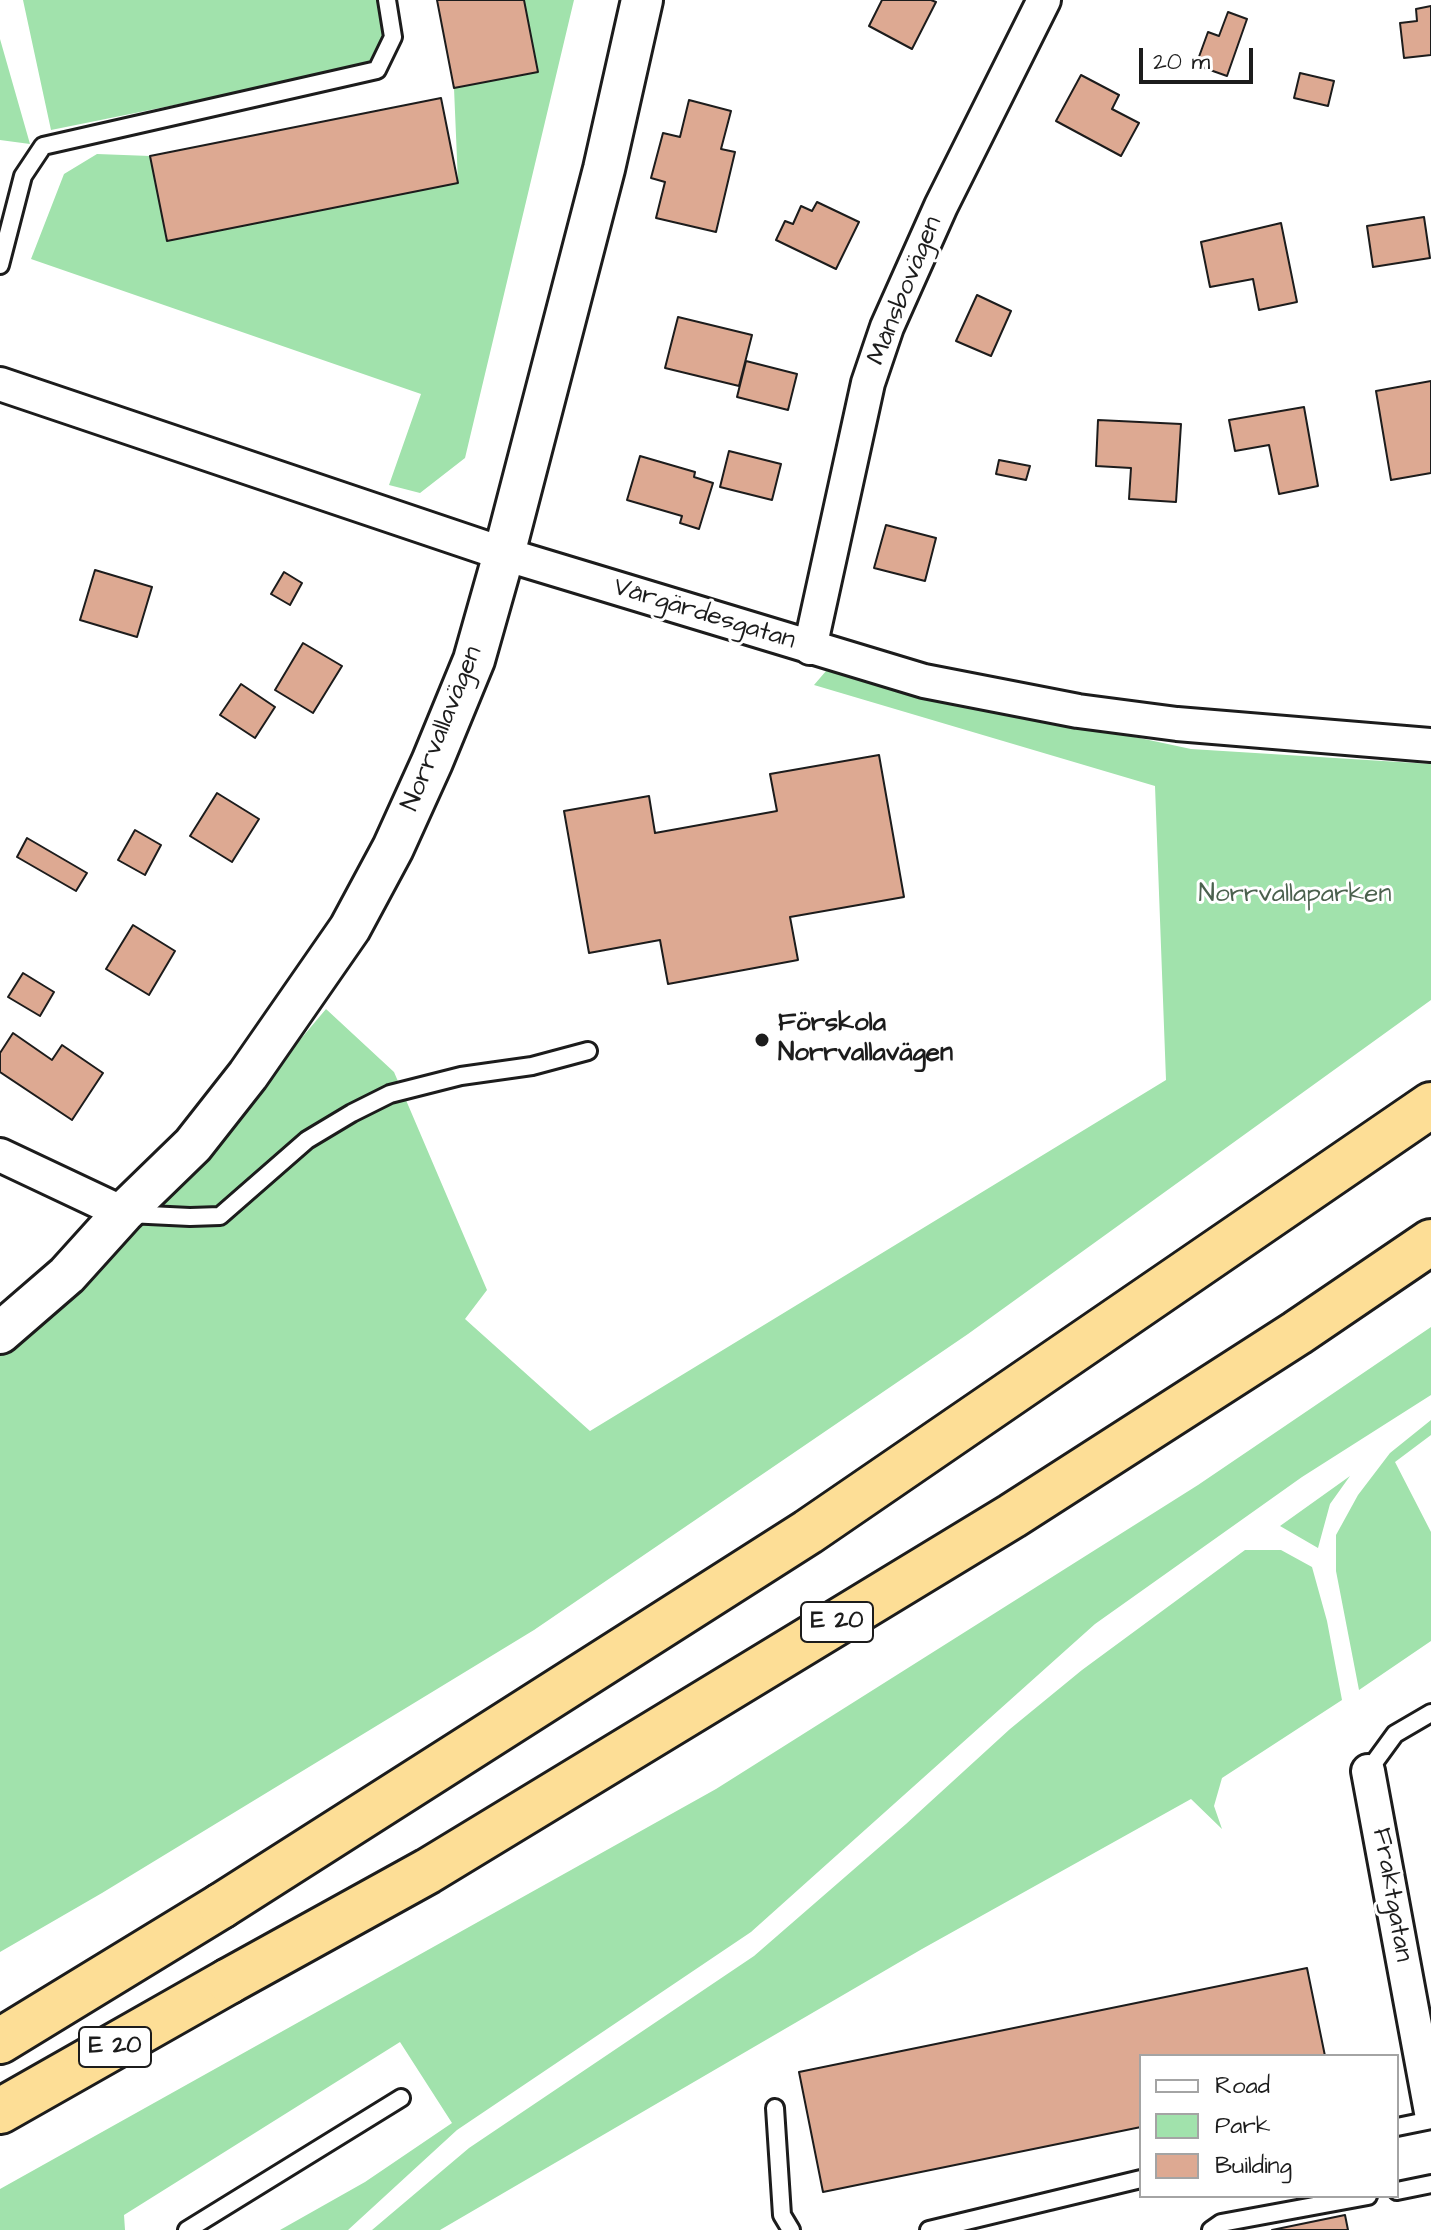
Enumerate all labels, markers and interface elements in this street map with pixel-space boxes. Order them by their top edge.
scale bar [1143,32,1257,82]
text: 20 m [1153,45,1210,79]
street label: Månsbovägen [862,212,950,370]
street label: Vårgärdesgatan [609,572,799,658]
street label: Norrvallavägen [396,642,490,816]
park label: Norrvallaparken [1199,880,1391,912]
place label: Förskola Norrvallavägen [778,1009,953,1070]
marker: Förskola Norrvallavägen [753,1031,771,1049]
road number: E 20 [801,1602,873,1642]
street label: Fraktgatan [1364,1826,1418,1964]
road number: E 20 [79,2027,151,2067]
legend [1139,2054,1399,2198]
text: Road [1215,2069,1270,2103]
text: Park [1215,2109,1271,2143]
text: Building [1215,2149,1292,2183]

